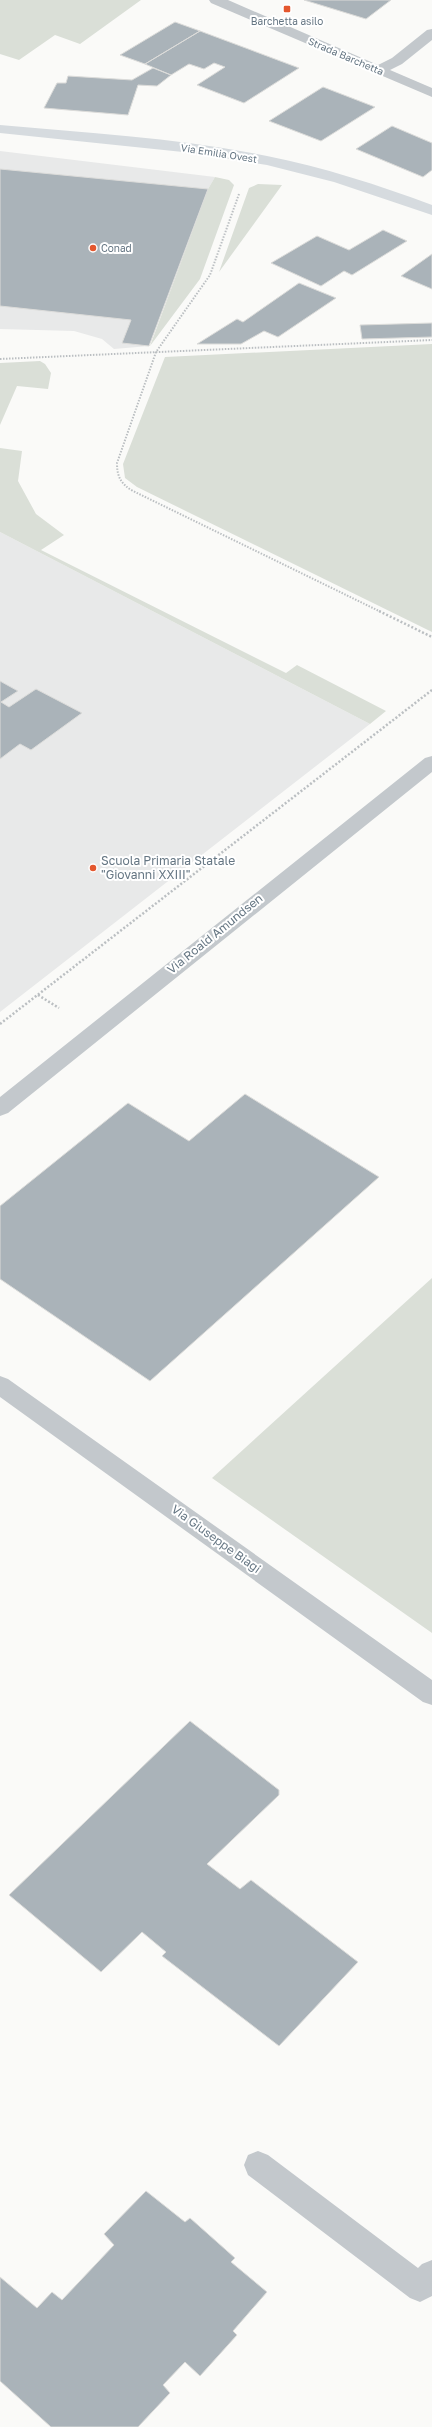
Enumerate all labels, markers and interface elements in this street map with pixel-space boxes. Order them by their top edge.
marker: Barchetta asilo [282,4,292,14]
place label: Barchetta asilo [251,15,323,27]
street label: Strada Barchetta [306,35,386,77]
street label: Via Emilia Ovest [180,141,258,165]
place label: Conad [101,242,132,254]
marker: Conad [88,243,98,253]
place label: Scuola Primaria Statale "Giovanni XXIII" [101,853,235,882]
marker: Scuola Primaria Statale "Giovanni XXIII" [88,863,98,873]
street label: Via Roald Amundsen [164,890,265,977]
street label: Via Giuseppe Biagi [169,1501,264,1576]

